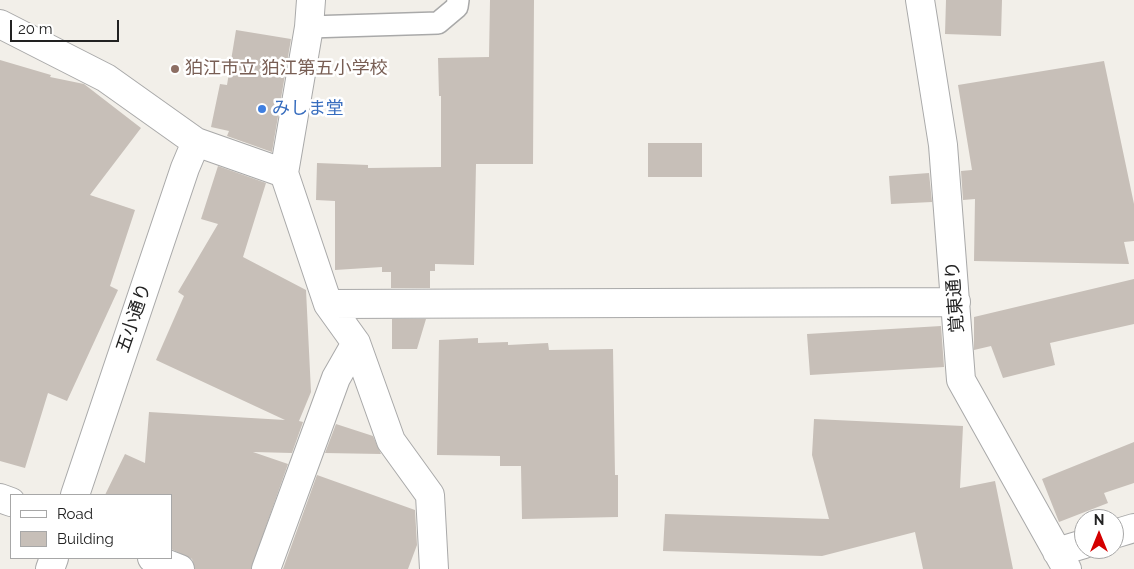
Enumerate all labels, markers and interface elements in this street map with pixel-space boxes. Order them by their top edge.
scale bar [12,10,121,42]
text: 20 m [18,20,53,38]
place label: 狛江市立 狛江第五小学校 [185,58,388,80]
marker: 狛江市立 狛江第五小学校 [169,63,181,75]
place label: みしま堂 [272,98,344,120]
marker: みしま堂 [256,103,268,115]
street label: 覚東通り [942,260,968,334]
street label: 五小通り [112,280,156,356]
legend [10,494,172,559]
text: Road [57,505,93,523]
north arrow [1074,509,1124,559]
text: N [1094,512,1104,528]
text: Building [57,530,114,548]

